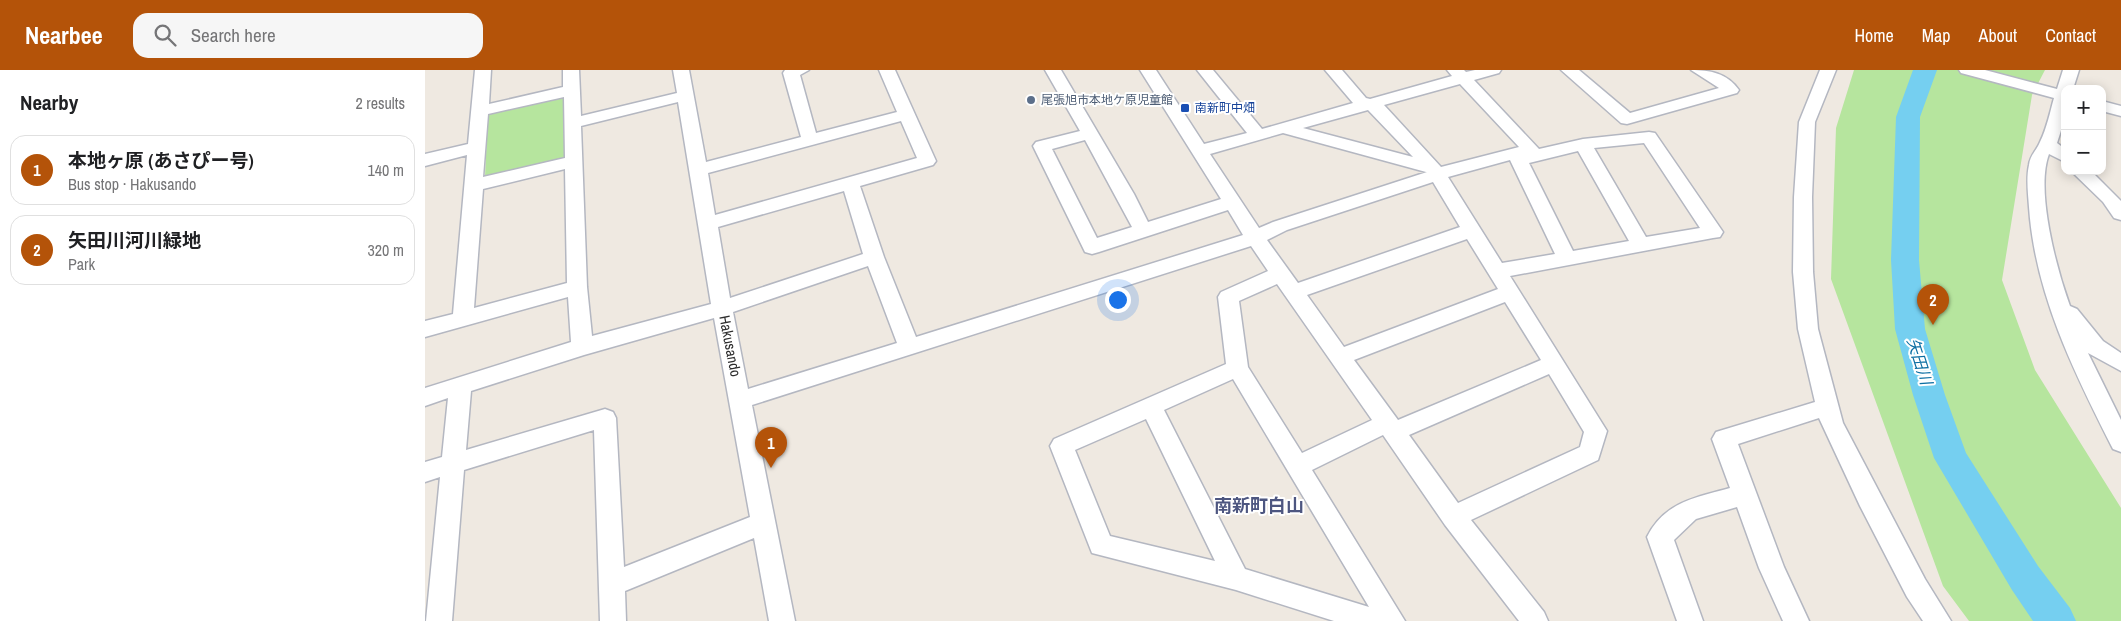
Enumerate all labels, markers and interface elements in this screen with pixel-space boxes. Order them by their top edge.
search box [133,13,483,58]
text: Nearbee [25,19,103,51]
icon: search [151,21,179,49]
text: Search here [191,22,276,48]
text: Home [1854,23,1894,48]
text: Map [1922,23,1951,48]
text: About [1979,23,2017,48]
text: Contact [2045,23,2096,48]
map controls [2061,85,2106,175]
button: + [2061,85,2106,130]
text: Nearby [20,88,78,117]
text: 2 results [355,92,405,114]
place label: 尾張旭市本地ケ原児童館 [1041,92,1173,108]
marker: 尾張旭市本地ケ原児童館 [1025,94,1037,106]
place label: 南新町中畑 [1195,100,1255,116]
marker: 南新町中畑 [1179,102,1191,114]
button: − [2061,130,2106,175]
text: 本地ヶ原 (あさぴー号) [68,147,254,173]
text: 1 [33,159,41,181]
text: 140 m [368,159,404,181]
text: Bus stop · Hakusando [68,173,196,195]
text: 矢田川河川緑地 [68,227,201,253]
text: 2 [33,239,41,261]
text: 320 m [368,239,404,261]
text: Park [68,253,95,275]
pin: 2 [1917,284,1949,325]
your location [1105,287,1131,313]
street label: Hakusando [714,313,747,379]
water label: 矢田川 [1902,335,1938,389]
pin: 1 [755,427,787,468]
district label: 南新町白山 [1214,493,1304,518]

